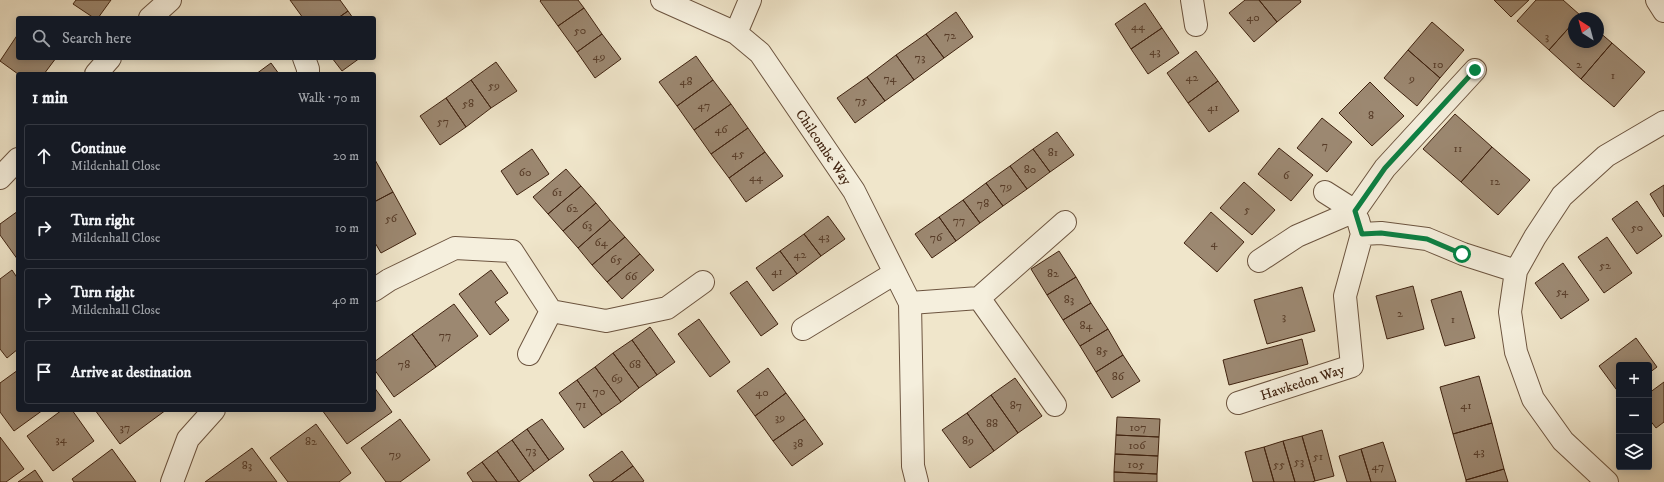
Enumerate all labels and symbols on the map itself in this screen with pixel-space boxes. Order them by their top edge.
house number: 40 [1246,10,1260,25]
north arrow [1568,12,1604,48]
house number: 44 [1131,19,1146,34]
house number: 50 [574,23,586,38]
house number: 72 [944,28,956,43]
house number: 3 [1545,29,1549,44]
house number: 43 [1149,44,1161,59]
house number: 49 [593,49,605,64]
house number: 73 [915,50,925,65]
house number: 10 [1433,57,1443,72]
house number: 2 [1576,57,1582,72]
route end [1466,61,1484,79]
house number: 1 [1611,68,1615,83]
house number: 42 [1186,70,1199,85]
house number: 74 [883,71,898,86]
house number: 9 [1408,71,1415,86]
house number: 48 [680,74,692,89]
house number: 59 [488,78,500,93]
house number: 75 [855,93,867,108]
house number: 58 [462,96,474,111]
house number: 47 [698,98,710,113]
house number: 41 [1207,100,1219,115]
street label: Chilcombe Way [791,106,855,189]
house number: 8 [1368,108,1374,123]
house number: 57 [437,114,449,129]
house number: 46 [714,122,728,137]
house number: 7 [1322,138,1328,153]
house number: 11 [1454,141,1462,156]
house number: 81 [1048,145,1058,160]
house number: 45 [732,146,744,161]
house number: 80 [1024,162,1036,177]
house number: 60 [519,165,531,180]
house number: 6 [1283,168,1290,183]
house number: 44 [749,170,764,185]
house number: 12 [1490,174,1500,189]
house number: 79 [1000,179,1012,194]
house number: 61 [552,185,562,200]
house number: 78 [977,196,989,211]
house number: 62 [566,201,578,216]
house number: 5 [1244,202,1250,217]
house number: 56 [385,211,398,226]
house number: 77 [953,213,965,228]
house number: 63 [582,218,592,233]
house number: 50 [1631,220,1643,235]
house number: 43 [818,229,830,244]
house number: 76 [930,230,943,245]
house number: 64 [594,235,609,250]
house number: 4 [1211,236,1219,251]
route start [1453,245,1471,263]
house number: 42 [794,247,807,262]
house number: 65 [610,252,622,267]
house number: 52 [1599,258,1611,273]
house number: 41 [771,264,783,279]
house number: 82 [1047,266,1059,281]
house number: 66 [625,269,638,284]
house number: 54 [1556,284,1569,299]
house number: 83 [1064,292,1074,307]
house number: 2 [1397,306,1403,321]
house number: 3 [1282,309,1286,324]
house number: 1 [1451,312,1455,327]
house number: 84 [1080,318,1094,333]
house number: 77 [439,328,451,343]
house number: 85 [1096,344,1108,359]
house number: 78 [398,357,410,372]
house number: 68 [629,357,641,372]
street label: Hawkedon Way [1258,361,1347,405]
house number: 86 [1112,369,1125,384]
house number: 69 [611,371,623,386]
house number: 70 [593,384,605,399]
house number: 40 [755,385,769,400]
house number: 71 [576,397,586,412]
house number: 87 [1010,398,1022,413]
house number: 41 [1460,398,1472,413]
house number: 39 [775,410,785,425]
house number: 88 [986,416,998,431]
house number: 37 [120,420,130,435]
house number: 107 [1129,420,1147,435]
house number: 34 [55,432,68,447]
house number: 89 [962,433,974,448]
house number: 82 [305,434,317,449]
house number: 38 [793,436,803,451]
house number: 106 [1128,438,1146,453]
house number: 73 [526,443,536,458]
house number: 43 [1473,444,1485,459]
house number: 79 [389,447,401,462]
house number: 51 [1313,449,1323,464]
house number: 53 [1294,454,1304,469]
house number: 105 [1128,457,1144,472]
house number: 55 [1273,457,1285,472]
house number: 83 [242,458,252,473]
house number: 47 [1372,459,1384,474]

